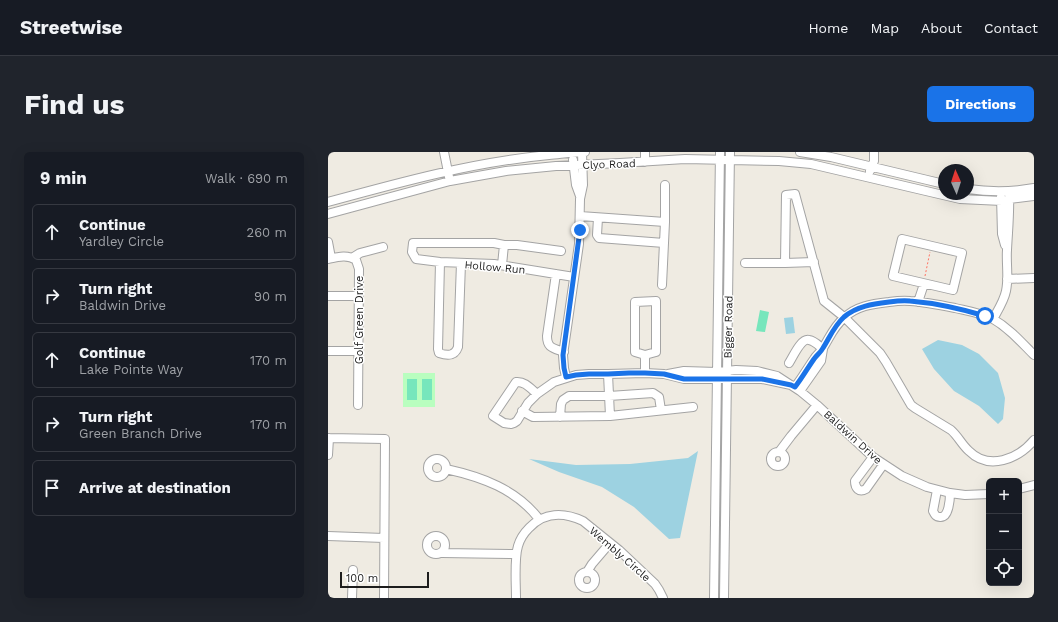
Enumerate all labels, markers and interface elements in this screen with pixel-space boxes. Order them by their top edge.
text: Streetwise [20,16,123,39]
text: Home [808,20,848,36]
text: Map [870,20,899,36]
text: About [921,20,962,36]
text: Contact [984,20,1038,36]
button: Directions [927,86,1034,122]
text: Find us [24,88,124,121]
street label: Clyo Road [582,157,636,172]
north arrow [938,164,974,200]
text: 9 min [40,168,87,188]
text: Walk · 690 m [205,171,288,186]
text: Continue [79,216,146,234]
icon: ahead [41,221,63,243]
route end [571,221,589,239]
text: 260 m [247,225,287,240]
text: Yardley Circle [79,234,164,249]
street label: Hollow Run [464,258,526,277]
street label: Golf Green Drive [353,276,366,364]
text: Turn right [79,280,152,298]
icon: right [41,285,63,307]
text: 90 m [254,289,287,304]
street label: Bigger Road [721,295,736,359]
text: Baldwin Drive [79,298,166,313]
route start [976,307,994,325]
text: Continue [79,344,146,362]
icon: ahead [41,349,63,371]
text: 170 m [250,353,287,368]
text: Lake Pointe Way [79,362,183,377]
text: Turn right [79,408,152,426]
street label: Baldwin Drive [821,408,884,467]
icon: right [41,413,63,435]
text: 170 m [250,417,287,432]
text: Green Branch Drive [79,426,202,441]
icon: arrive [41,477,63,499]
map controls [986,478,1022,586]
button: + [986,478,1022,514]
text: Arrive at destination [79,479,231,497]
button: − [986,514,1022,550]
street label: Wembly Circle [586,524,653,584]
button: locate [986,550,1022,586]
scale bar [340,570,429,589]
text: 100 m [346,572,378,585]

